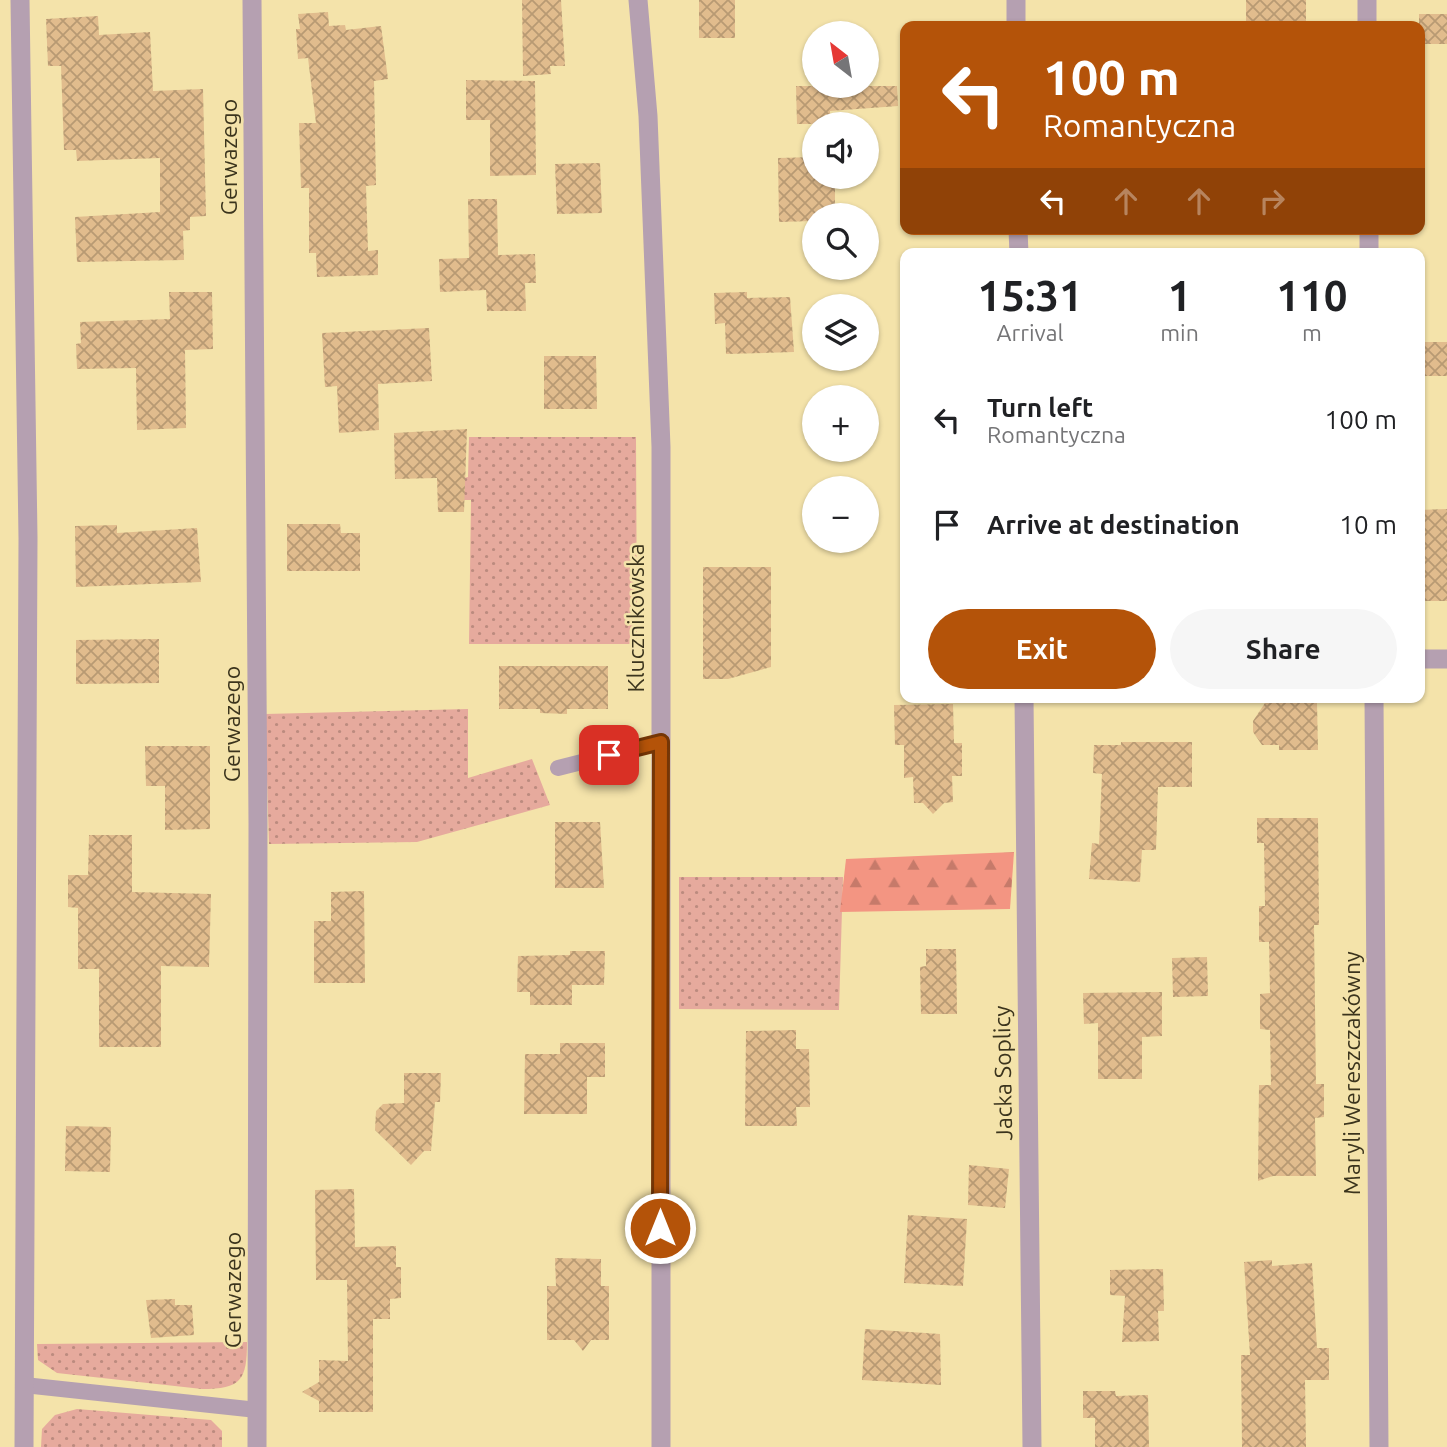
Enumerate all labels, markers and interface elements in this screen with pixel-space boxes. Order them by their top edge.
north arrow [802,21,878,98]
map controls [802,21,879,553]
icon: left [928,49,1019,140]
text: 100 m [1043,49,1180,104]
street label: Gerwazego [216,99,241,215]
text: Romantyczna [1043,107,1236,143]
button: sound [802,112,879,189]
icon: left [1034,182,1072,220]
icon: ahead [1107,182,1145,220]
icon: ahead [1180,182,1218,220]
icon: right [1253,182,1291,220]
button: search [802,203,879,280]
text: 15:31 [978,272,1083,319]
text: 1 [1168,272,1191,319]
text: 110 [1276,272,1347,319]
button: layers [802,294,879,371]
text: Arrival [997,320,1064,345]
text: min [1160,320,1199,345]
text: m [1302,320,1322,345]
button: + [802,385,879,462]
text: Turn left [987,393,1093,422]
icon: left [928,401,966,439]
text: 100 m [1325,405,1397,434]
text: Romantyczna [987,422,1126,447]
button: − [802,476,879,553]
icon: arrive [928,506,966,544]
text: Arrive at destination [987,510,1240,539]
text: 10 m [1339,510,1397,539]
street label: Klucznikowska [623,544,648,693]
button: Exit [928,609,1156,689]
button: Share [1170,609,1397,689]
street label: Gerwazego [219,666,244,782]
pin [579,725,639,785]
icon: arrive [590,736,628,774]
street label: Maryli Wereszczakówny [1339,951,1364,1195]
street label: Jacka Soplicy [989,1005,1016,1141]
position arrow [623,1191,697,1265]
street label: Gerwazego [220,1232,245,1348]

